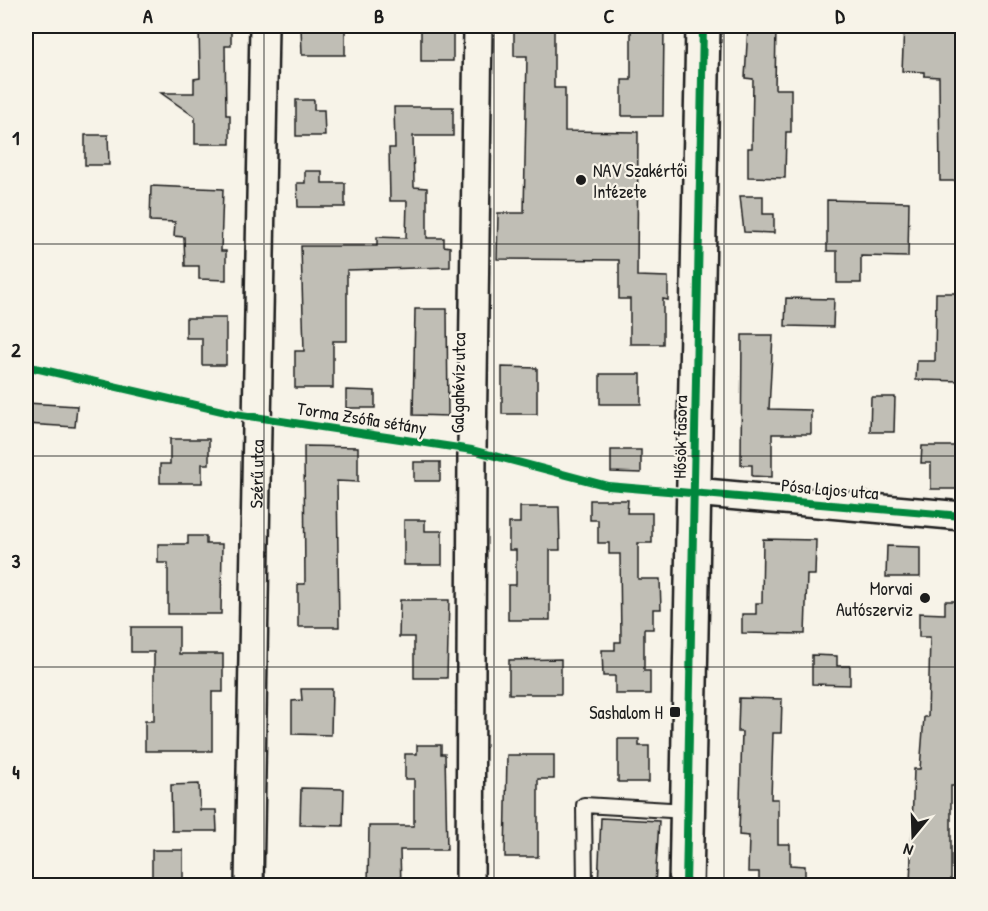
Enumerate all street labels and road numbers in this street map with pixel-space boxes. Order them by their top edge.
street label: Galgahévíz utca [445,332,471,434]
street label: Torma Zsófia sétány [295,395,429,441]
street label: Hősök fasora [667,395,693,479]
street label: Szérű utca [243,439,269,509]
street label: Pósa Lajos utca [780,472,880,506]

